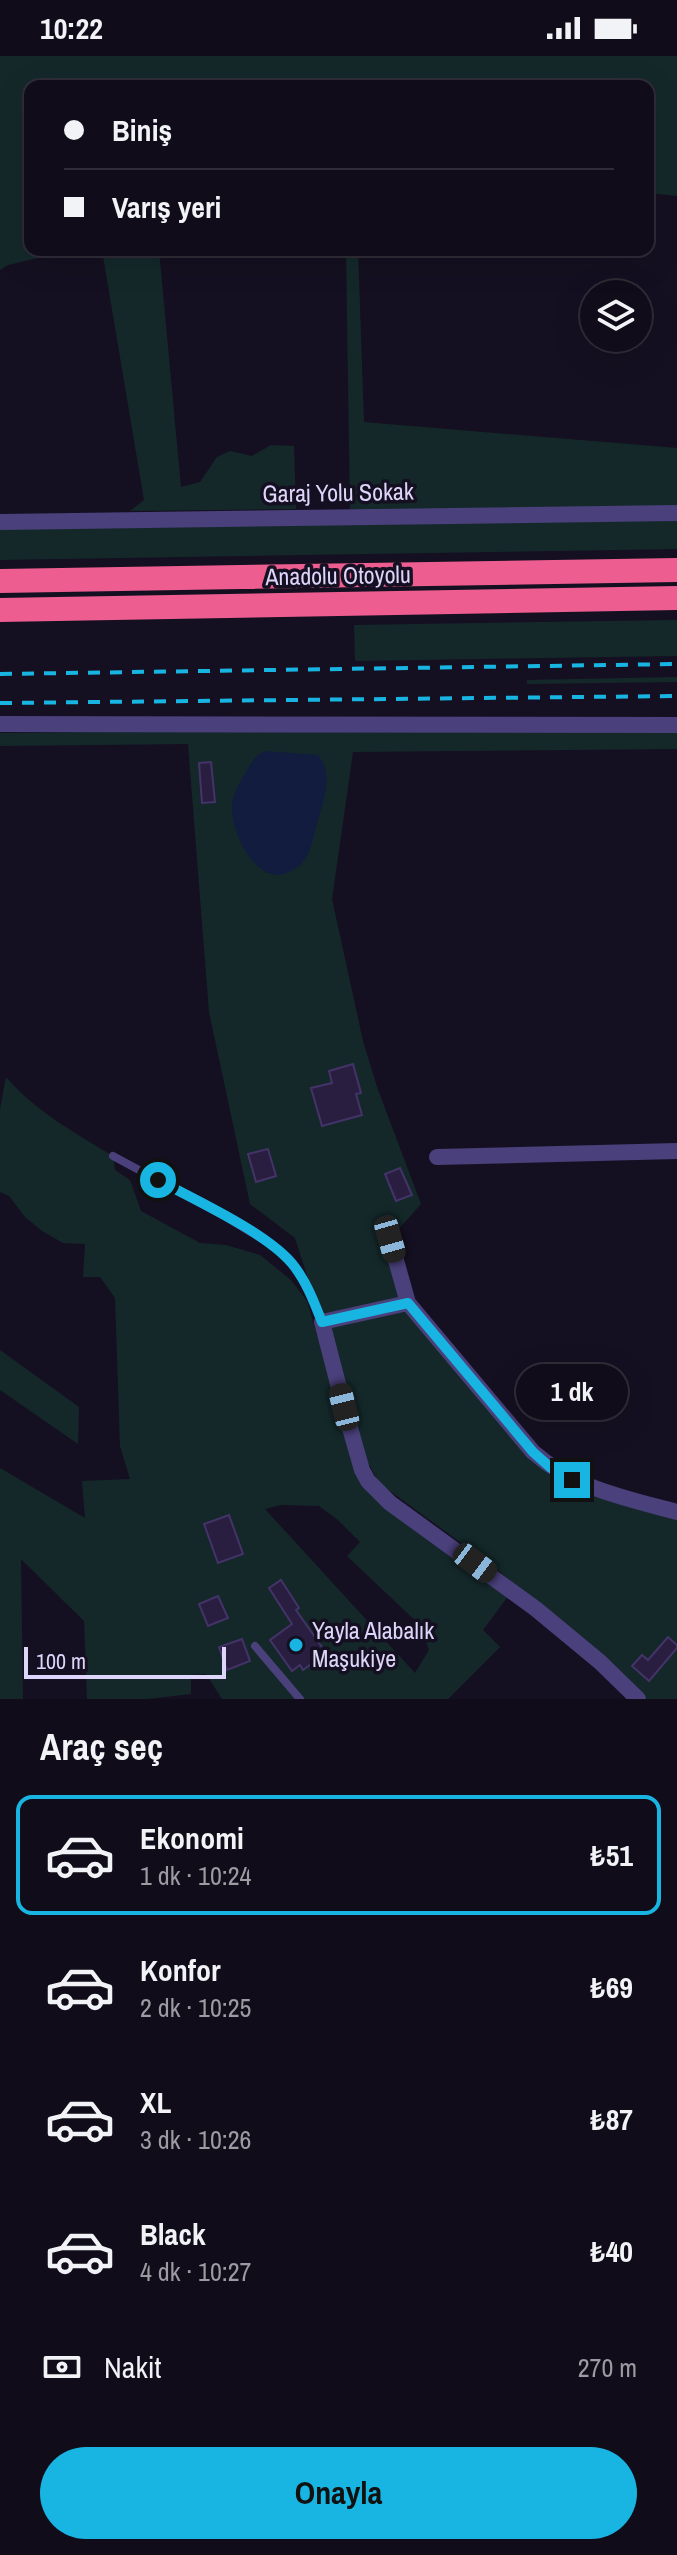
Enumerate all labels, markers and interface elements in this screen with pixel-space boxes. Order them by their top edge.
text: 10:22 [40,8,103,48]
text: Biniş [112,110,172,150]
text: Varış yeri [112,187,221,227]
map controls [580,280,652,352]
button: layers [580,280,652,352]
street label: Garaj Yolu Sokak [262,475,414,509]
street label: Anadolu Otoyolu [264,558,411,592]
route start [140,1162,176,1198]
car [372,1213,408,1265]
callout: 1 dk [516,1364,628,1420]
text: 1 dk [551,1374,593,1409]
car [327,1381,361,1433]
route end [554,1462,590,1498]
car [449,1539,501,1587]
place label: Yayla Alabalık Maşukiye [312,1614,434,1674]
marker: Yayla Alabalık Maşukiye [287,1636,305,1654]
scale bar [24,1643,226,1679]
text: 100 m [36,1646,86,1676]
text: Araç seç [40,1723,163,1771]
text: Ekonomi [140,1818,244,1858]
icon: car [44,1819,116,1891]
text: ₺51 [591,1835,633,1875]
text: 1 dk · 10:24 [140,1858,251,1893]
text: Konfor [140,1950,221,1990]
icon: car [44,1951,116,2023]
text: ₺69 [591,1967,633,2007]
text: 2 dk · 10:25 [140,1990,251,2025]
text: XL [140,2082,171,2122]
icon: car [44,2083,116,2155]
text: ₺87 [591,2099,633,2139]
text: 3 dk · 10:26 [140,2122,251,2157]
text: Black [140,2214,206,2254]
icon: car [44,2215,116,2287]
text: ₺40 [591,2231,633,2271]
text: 4 dk · 10:27 [140,2254,251,2289]
icon: cash [40,2345,84,2389]
text: Nakit [104,2347,161,2387]
text: 270 m [578,2350,637,2385]
button: Onayla [40,2447,637,2539]

